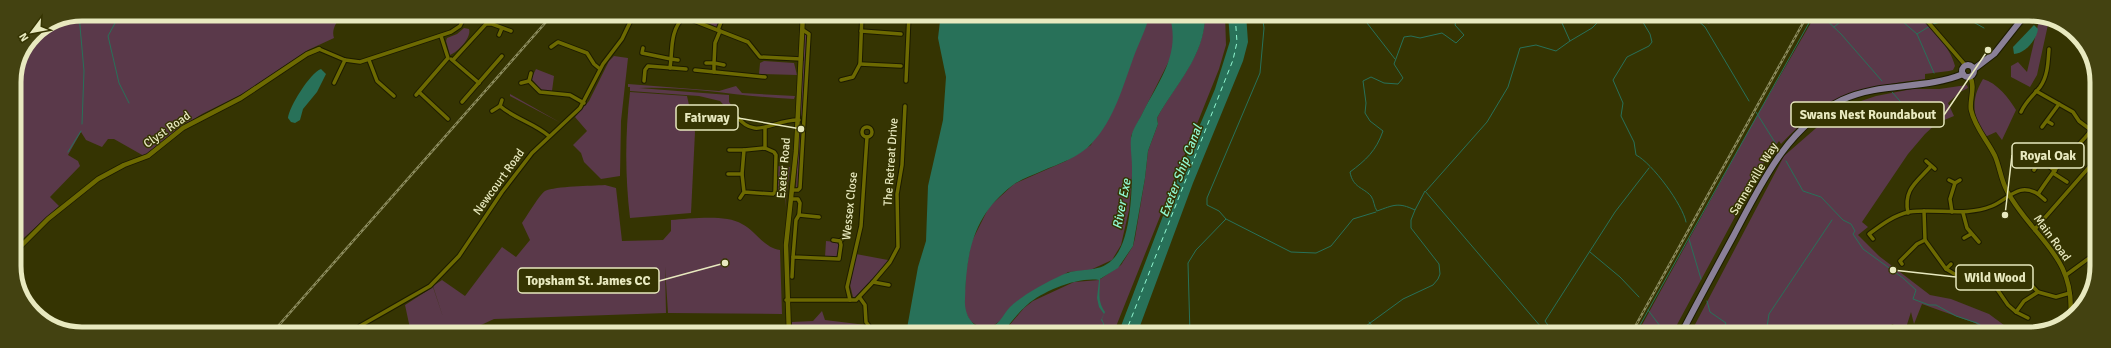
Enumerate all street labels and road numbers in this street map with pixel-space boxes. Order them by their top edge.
street label: Clyst Road [141,108,193,152]
street label: The Retreat Drive [880,117,902,207]
street label: Exeter Road [774,137,794,199]
street label: Sannerville Way [1726,140,1782,218]
street label: Newcourt Road [470,146,528,218]
street label: Wessex Close [839,171,861,241]
street label: Main Road [2030,212,2074,264]

